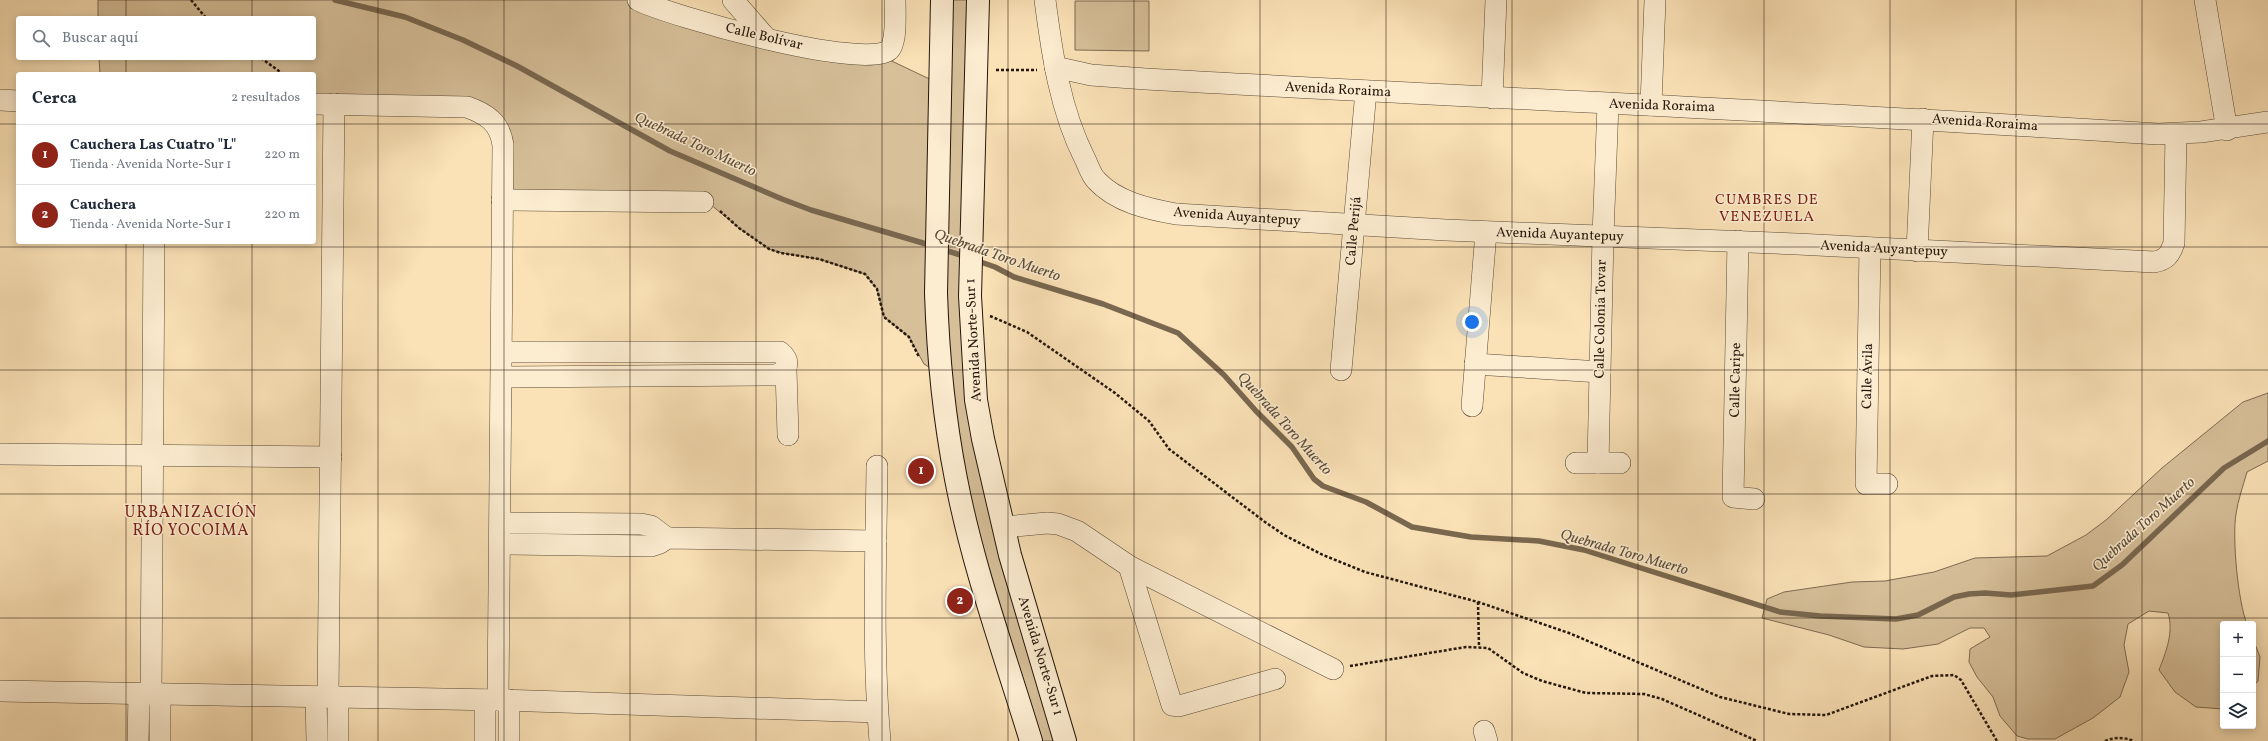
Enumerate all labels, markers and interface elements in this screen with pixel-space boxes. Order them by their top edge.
search box [16,16,316,60]
street label: Calle Bolívar [724,19,805,55]
icon: search [30,27,52,49]
text: Buscar aquí [62,28,138,49]
street label: Avenida Roraima [1284,78,1392,102]
text: Cerca [32,87,77,110]
text: 2 resultados [231,89,300,107]
street label: Avenida Roraima [1609,95,1715,117]
water label: Quebrada Toro Muerto [631,108,760,183]
street label: Avenida Roraima [1931,110,2039,136]
text: Cauchera Las Cuatro "L" [70,135,236,156]
text: 1 [42,146,48,164]
text: 220 m [264,146,300,164]
text: Tienda · Avenida Norte-Sur 1 [70,156,231,174]
district label: CUMBRES DE VENEZUELA [1715,190,1819,228]
text: Cauchera [70,195,136,216]
street label: Calle Perijá [1342,196,1366,266]
street label: Avenida Auyantepuy [1173,203,1302,231]
text: 2 [42,206,48,224]
text: 220 m [264,206,300,224]
text: Tienda · Avenida Norte-Sur 1 [70,216,231,234]
street label: Avenida Auyantepuy [1496,223,1625,247]
water label: Quebrada Toro Muerto [931,225,1063,288]
street label: Avenida Auyantepuy [1820,236,1949,262]
street label: Calle Colonia Tovar [1590,259,1612,379]
street label: Avenida Norte-Sur 1 [961,278,987,402]
your location [1462,312,1482,332]
street label: Calle Caripe [1726,342,1746,418]
street label: Calle Ávila [1858,343,1878,409]
water label: Quebrada Toro Muerto [1232,368,1336,480]
pin: 1 [908,456,934,486]
water label: Quebrada Toro Muerto [2088,473,2200,577]
district label: URBANIZACIÓN RÍO YOCOIMA [125,502,257,542]
water label: Quebrada Toro Muerto [1557,525,1691,581]
pin: 2 [947,586,973,616]
street label: Avenida Norte-Sur 1 [1013,594,1067,718]
map controls [2220,621,2256,729]
button: + [2220,621,2256,657]
button: − [2220,657,2256,693]
button: layers [2220,693,2256,729]

